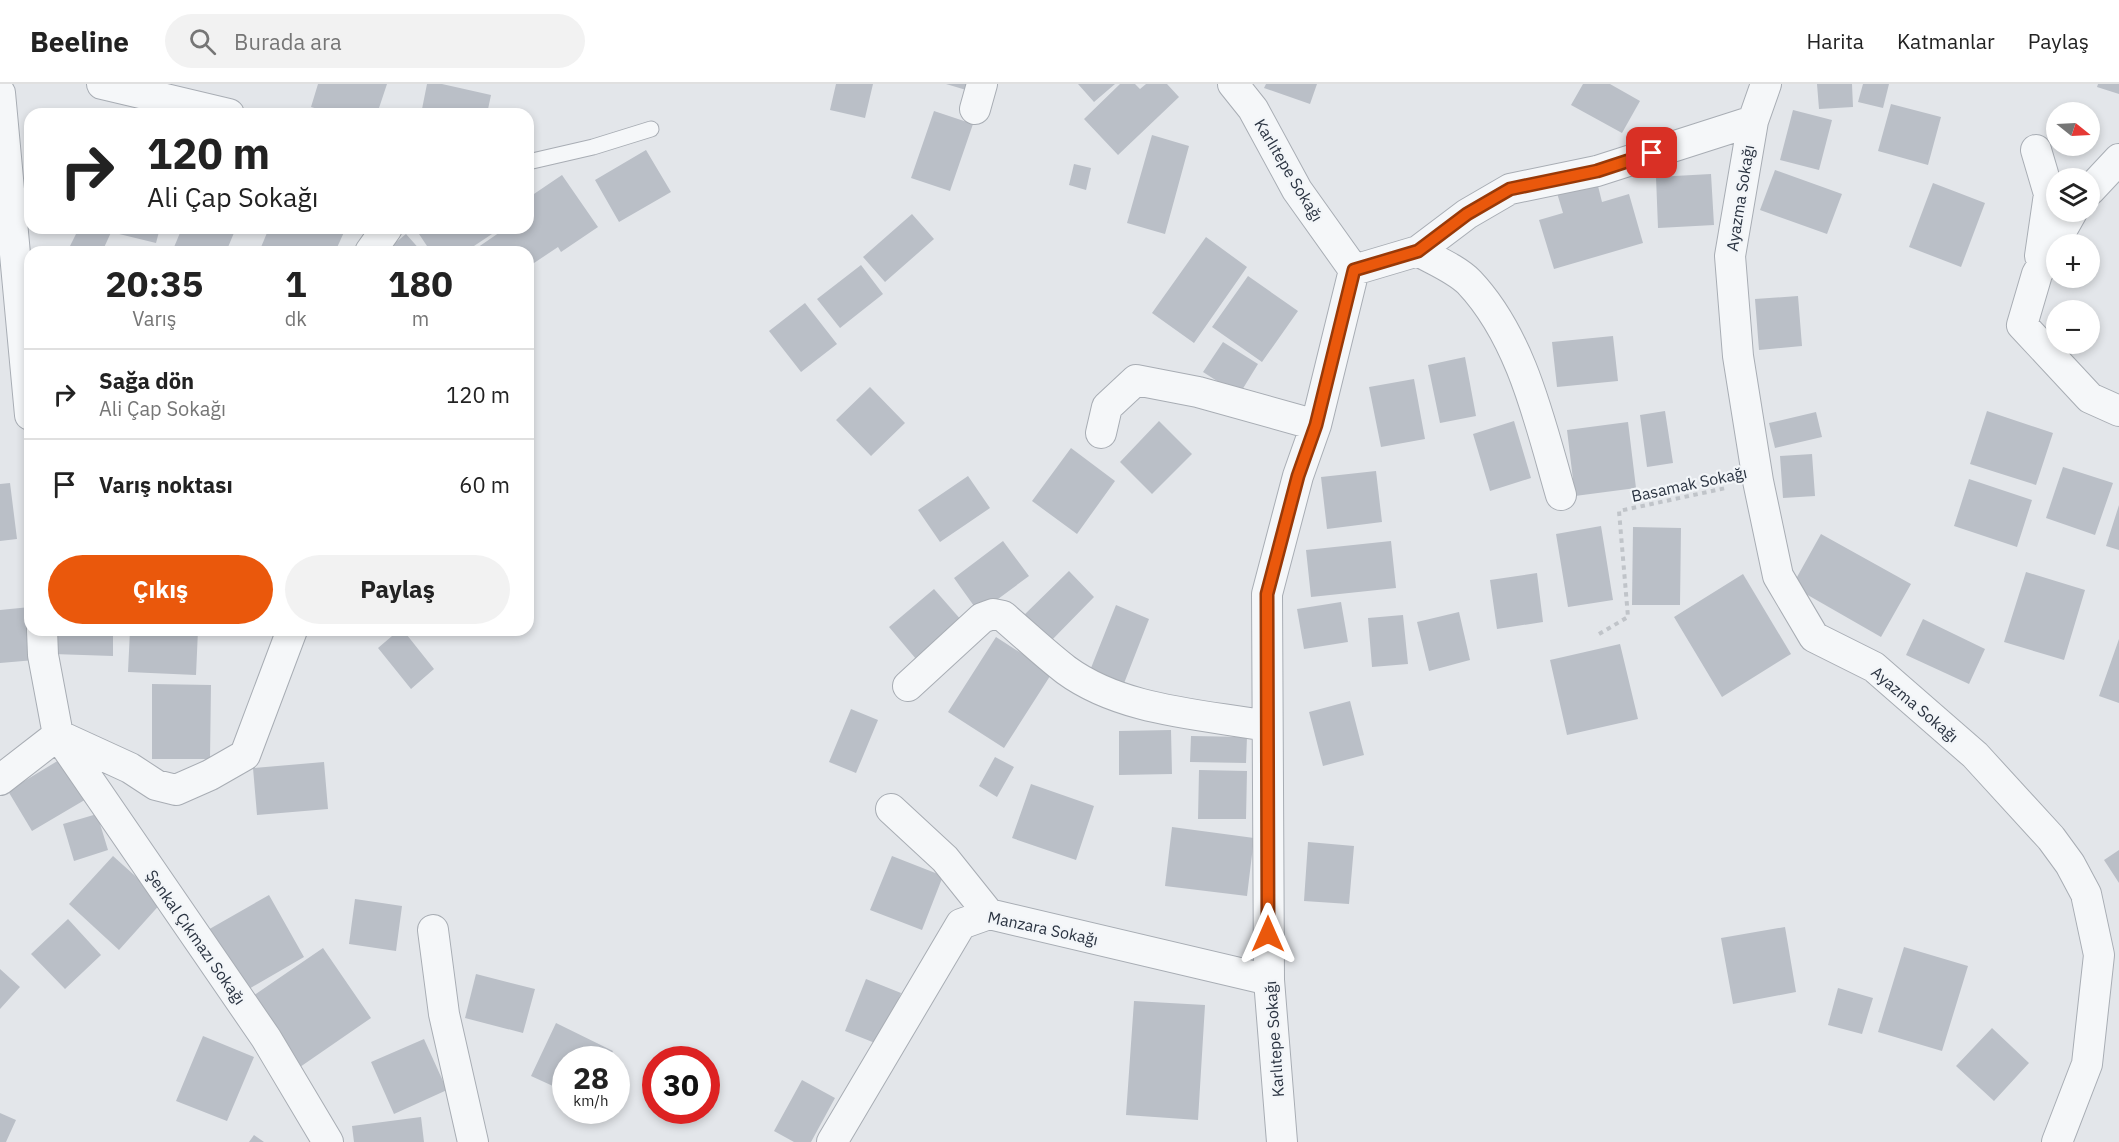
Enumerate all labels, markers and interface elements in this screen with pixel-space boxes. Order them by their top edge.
search box [165,14,585,68]
text: Beeline [30,23,129,60]
icon: search [186,25,219,58]
text: Burada ara [234,27,342,56]
text: Harita [1806,27,1864,55]
text: Katmanlar [1897,27,1995,55]
text: Paylaş [2028,27,2089,55]
north arrow [2046,102,2100,156]
map controls [2046,102,2100,354]
street label: Karlıtepe Sokağı [1250,115,1328,225]
text: 120 m [147,126,270,181]
pin [1626,127,1677,178]
icon: right [48,132,126,210]
icon: arrive [1635,136,1668,169]
street label: Ayazma Sokağı [1722,143,1758,253]
button: layers [2046,168,2100,222]
text: Ali Çap Sokağı [147,179,318,214]
button: + [2046,234,2100,288]
text: 20:35 [105,260,203,307]
text: 1 [285,260,307,307]
text: 180 [388,260,453,307]
button: − [2046,300,2100,354]
text: Varış [132,305,177,332]
text: dk [285,305,307,332]
text: m [412,305,429,332]
text: Sağa dön [99,366,194,395]
icon: right [48,378,81,411]
text: 120 m [446,380,510,409]
text: Ali Çap Sokağı [99,395,226,422]
street label: Basamak Sokağı [1629,462,1749,506]
icon: arrive [48,468,81,501]
text: Varış noktası [99,470,233,499]
text: 60 m [459,470,510,499]
button: Çıkış [48,555,273,624]
button: Paylaş [285,555,510,624]
street label: Ayazma Sokağı [1867,662,1963,746]
street label: Şenkal Çıkmazı Sokağı [142,866,250,1008]
position arrow [1236,902,1300,966]
street label: Manzara Sokağı [986,907,1100,949]
street label: Karlıtepe Sokağı [1260,980,1288,1098]
speed limit sign: 30 [642,1046,720,1124]
text: 28 [573,1058,609,1097]
text: km/h [573,1091,609,1110]

